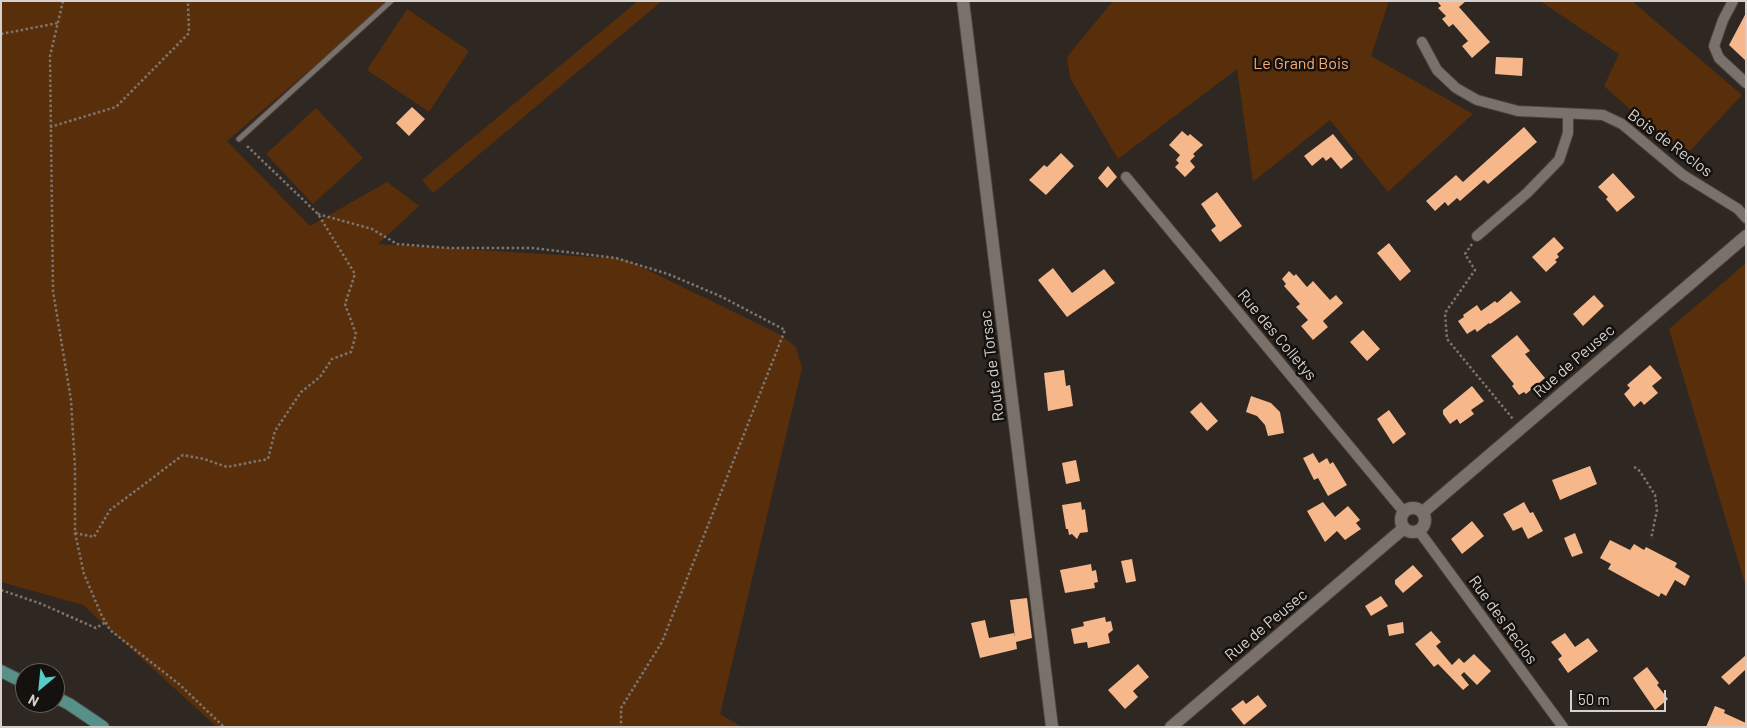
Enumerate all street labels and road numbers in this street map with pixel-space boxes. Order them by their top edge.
street label: Bois de Reclos [1624,105,1716,181]
street label: Rue des Colletys [1233,286,1321,384]
street label: Route de Torsac [976,310,1008,422]
street label: Rue de Peusec [1529,320,1619,402]
street label: Rue des Reclos [1464,572,1542,668]
street label: Rue de Peusec [1221,585,1311,665]

